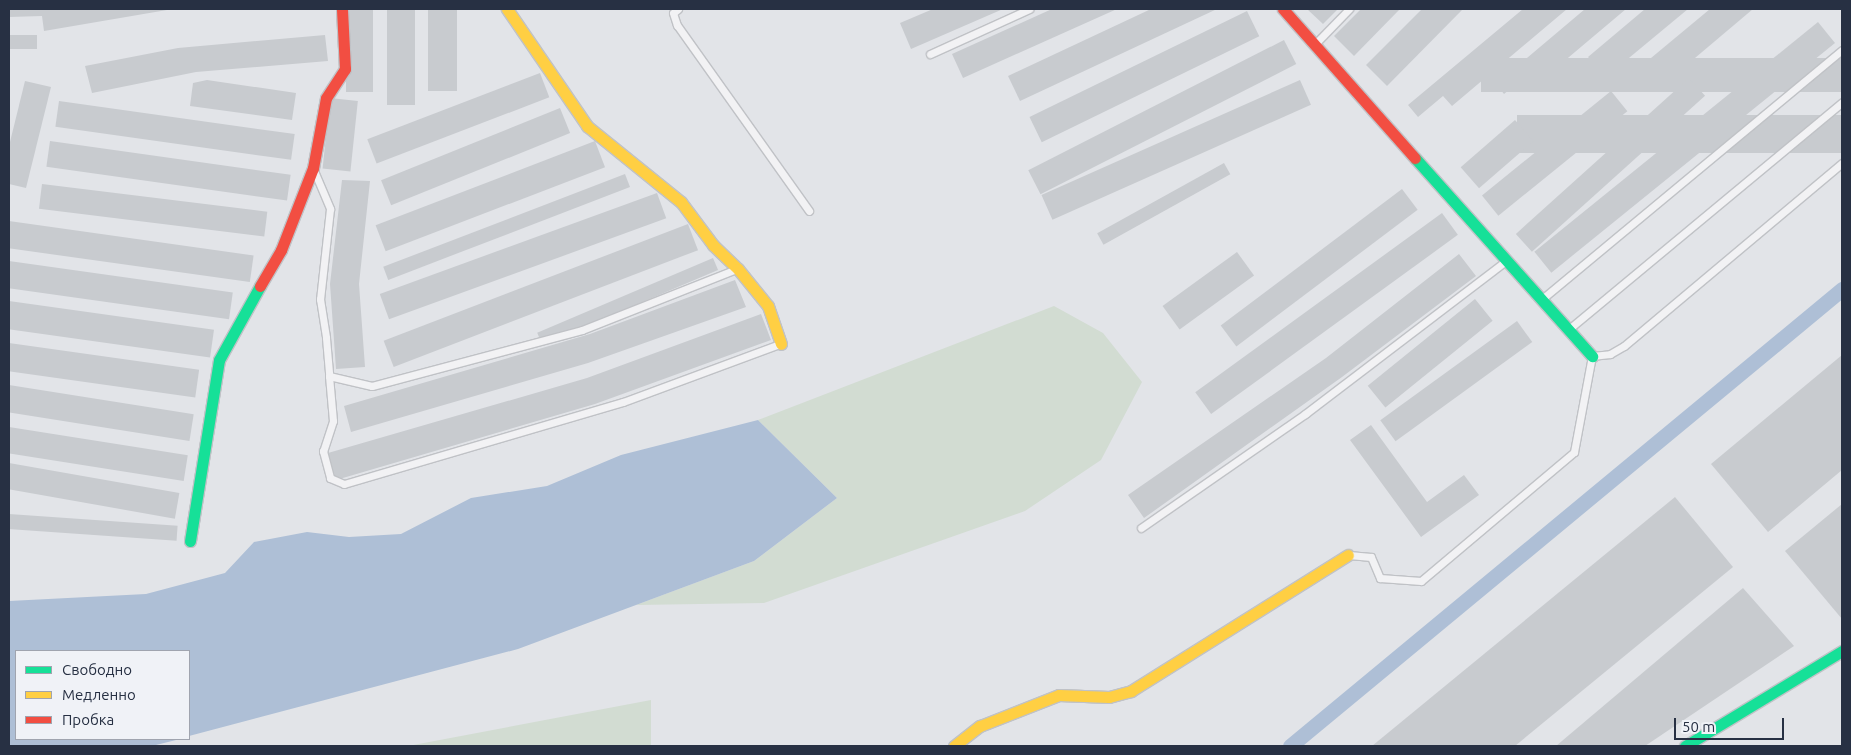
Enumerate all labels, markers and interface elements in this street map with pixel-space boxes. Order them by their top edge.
legend [15,650,190,740]
text: Свободно [62,661,132,678]
text: Медленно [62,686,136,703]
scale bar [1676,708,1786,740]
text: Пробка [62,711,114,728]
text: 50 m [1682,718,1715,735]

